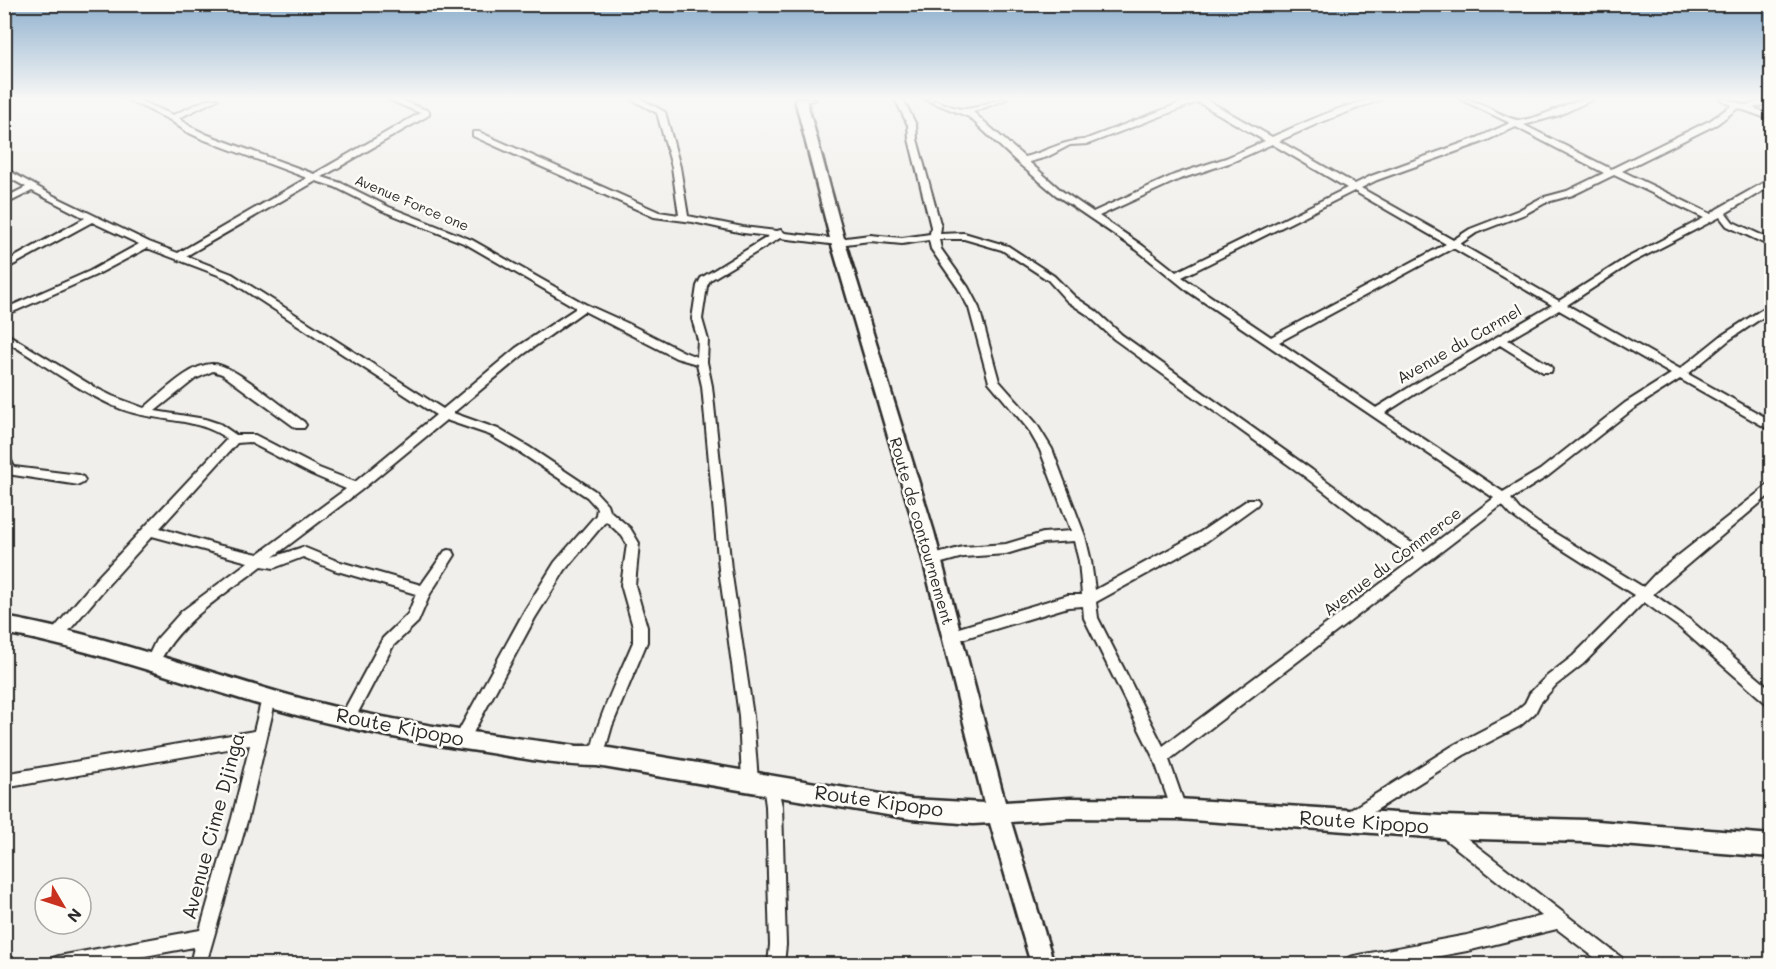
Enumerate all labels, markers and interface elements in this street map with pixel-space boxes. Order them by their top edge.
street label: Avenue Force one [352,170,472,235]
street label: Avenue du Carmel [1393,299,1525,388]
street label: Route de contournement [886,435,959,627]
street label: Avenue du Commerce [1318,502,1465,620]
street label: Route Kipopo [334,701,467,751]
street label: Avenue Cime Djinga [175,729,249,922]
street label: Route Kipopo [813,778,945,822]
street label: Route Kipopo [1298,804,1430,839]
north arrow [33,876,93,936]
text: N [63,904,87,927]

